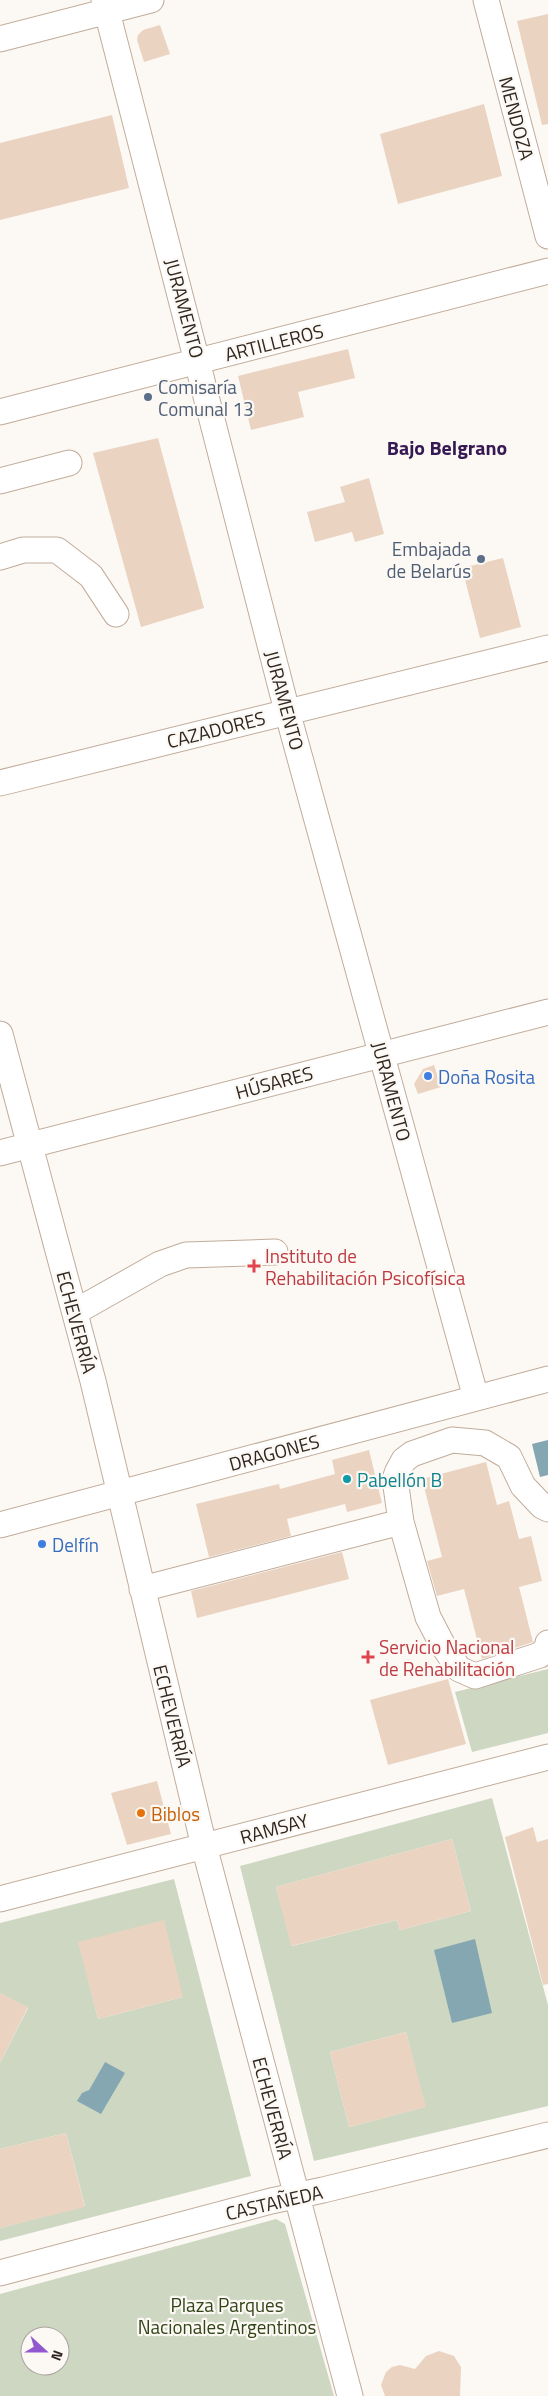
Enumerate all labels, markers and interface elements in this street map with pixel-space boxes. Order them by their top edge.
street label: MENDOZA [492,73,542,163]
street label: JURAMENTO [158,255,212,361]
street label: ARTILLEROS [222,316,326,368]
place label: Comisaría Comunal 13 [158,372,254,423]
marker: Comisaría Comunal 13 [142,391,154,403]
district label: Bajo Belgrano [387,432,507,463]
place label: Embajada de Belarús [386,534,471,585]
marker: Embajada de Belarús [475,553,487,565]
street label: JURAMENTO [258,647,312,753]
street label: CAZADORES [164,703,268,755]
street label: JURAMENTO [365,1038,419,1144]
street label: HÚSARES [232,1058,316,1106]
place label: Doña Rosita [438,1062,535,1091]
marker: Doña Rosita [422,1070,434,1082]
place label: Instituto de Rehabilitación Psicofísica [265,1241,466,1292]
marker: Instituto de Rehabilitación Psicofísica [247,1259,261,1273]
street label: ECHEVERRÍA [49,1268,105,1376]
street label: DRAGONES [225,1426,323,1478]
place label: Pabellón B [357,1465,442,1494]
marker: Pabellón B [341,1473,353,1485]
place label: Delfín [52,1530,99,1559]
marker: Delfín [36,1538,48,1550]
place label: Servicio Nacional de Rehabilitación [379,1632,515,1683]
marker: Servicio Nacional de Rehabilitación [361,1650,375,1664]
street label: ECHEVERRÍA [146,1662,200,1770]
place label: Biblos [151,1799,200,1828]
street label: RAMSAY [237,1805,312,1851]
marker: Biblos [135,1807,147,1819]
street label: ECHEVERRÍA [245,2054,301,2162]
street label: CASTAÑEDA [223,2177,325,2227]
park label: Plaza Parques Nacionales Argentinos [138,2290,317,2341]
north arrow [20,2326,70,2376]
text: N [46,2348,69,2364]

